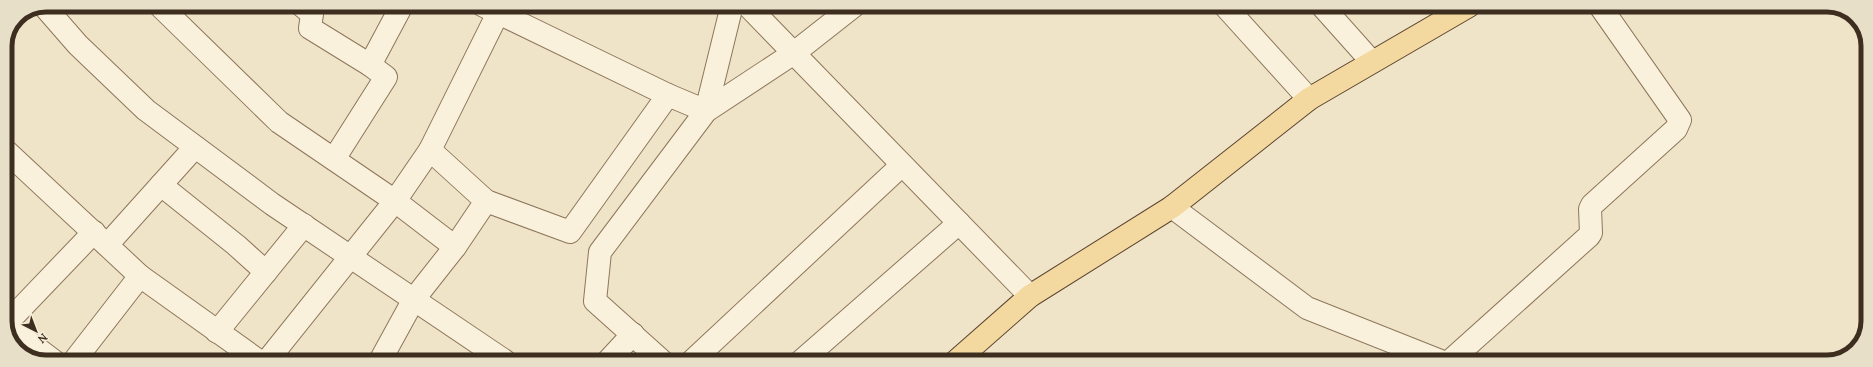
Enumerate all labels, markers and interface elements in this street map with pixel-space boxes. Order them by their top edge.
north arrow [16,311,56,351]
text: N [34,330,51,347]

